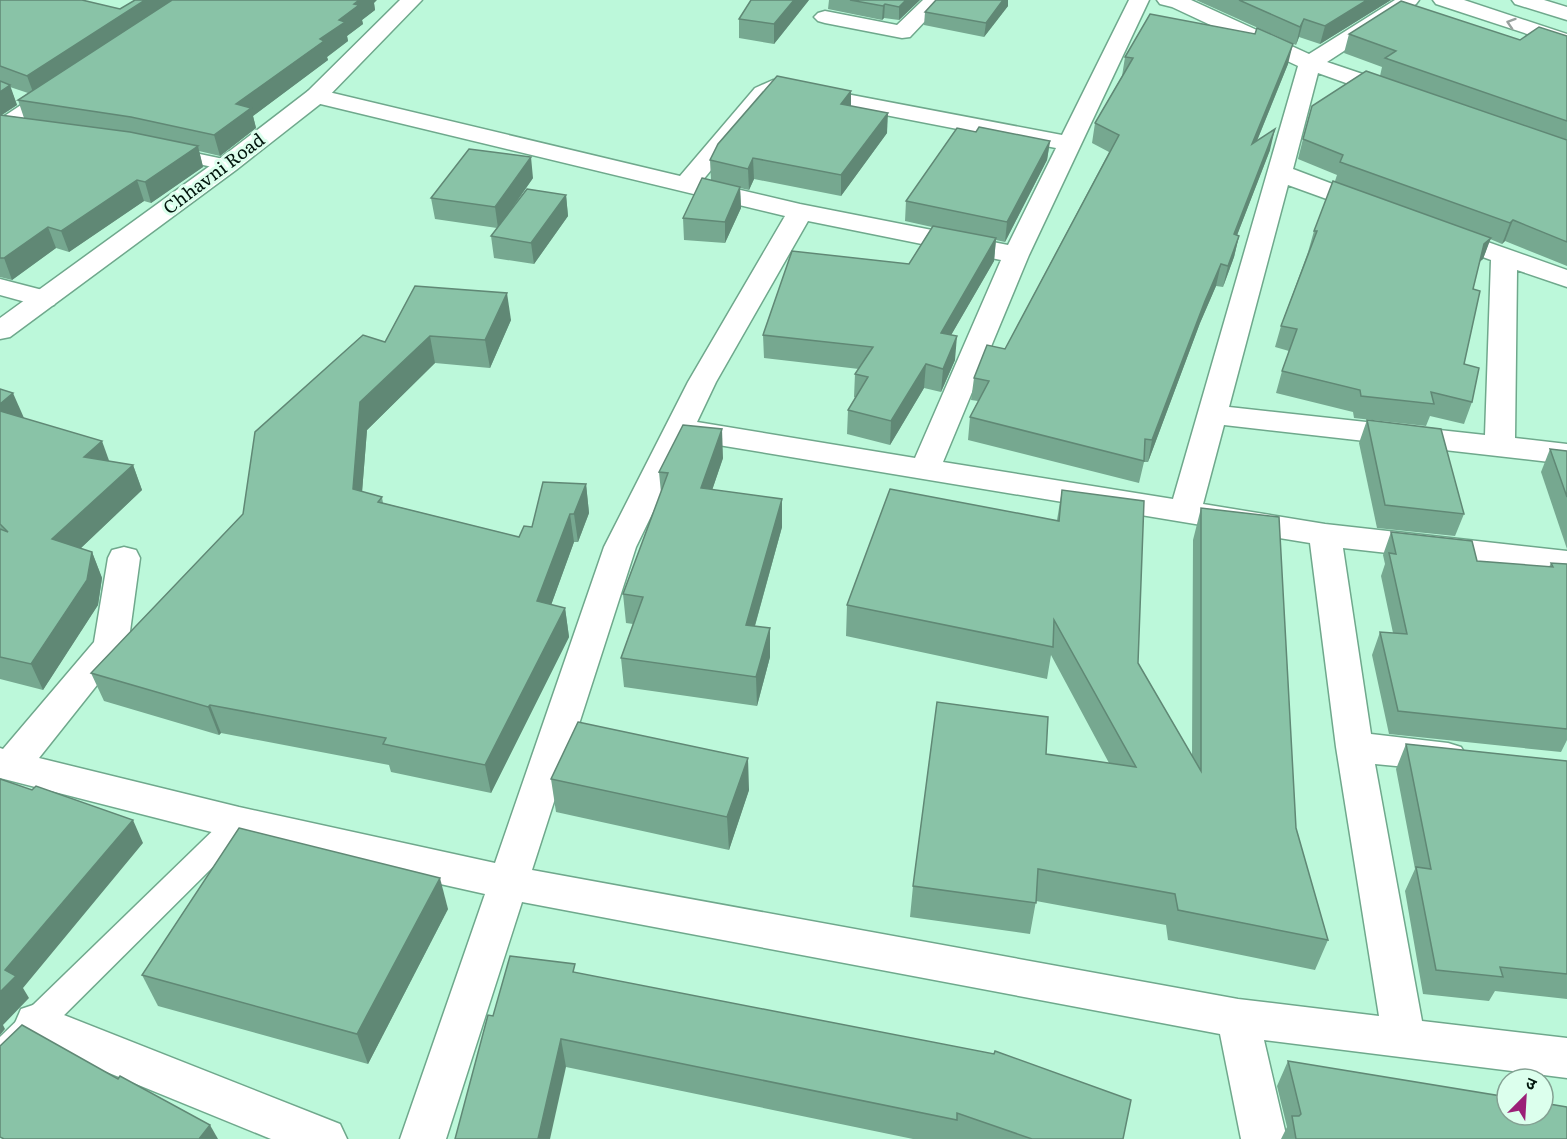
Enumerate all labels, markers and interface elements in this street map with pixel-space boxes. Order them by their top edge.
one-way arrow [1506,17,1517,30]
street label: Chhavni Road [157,126,270,220]
north arrow [1495,1067,1555,1127]
text: उ [1522,1070,1541,1096]

